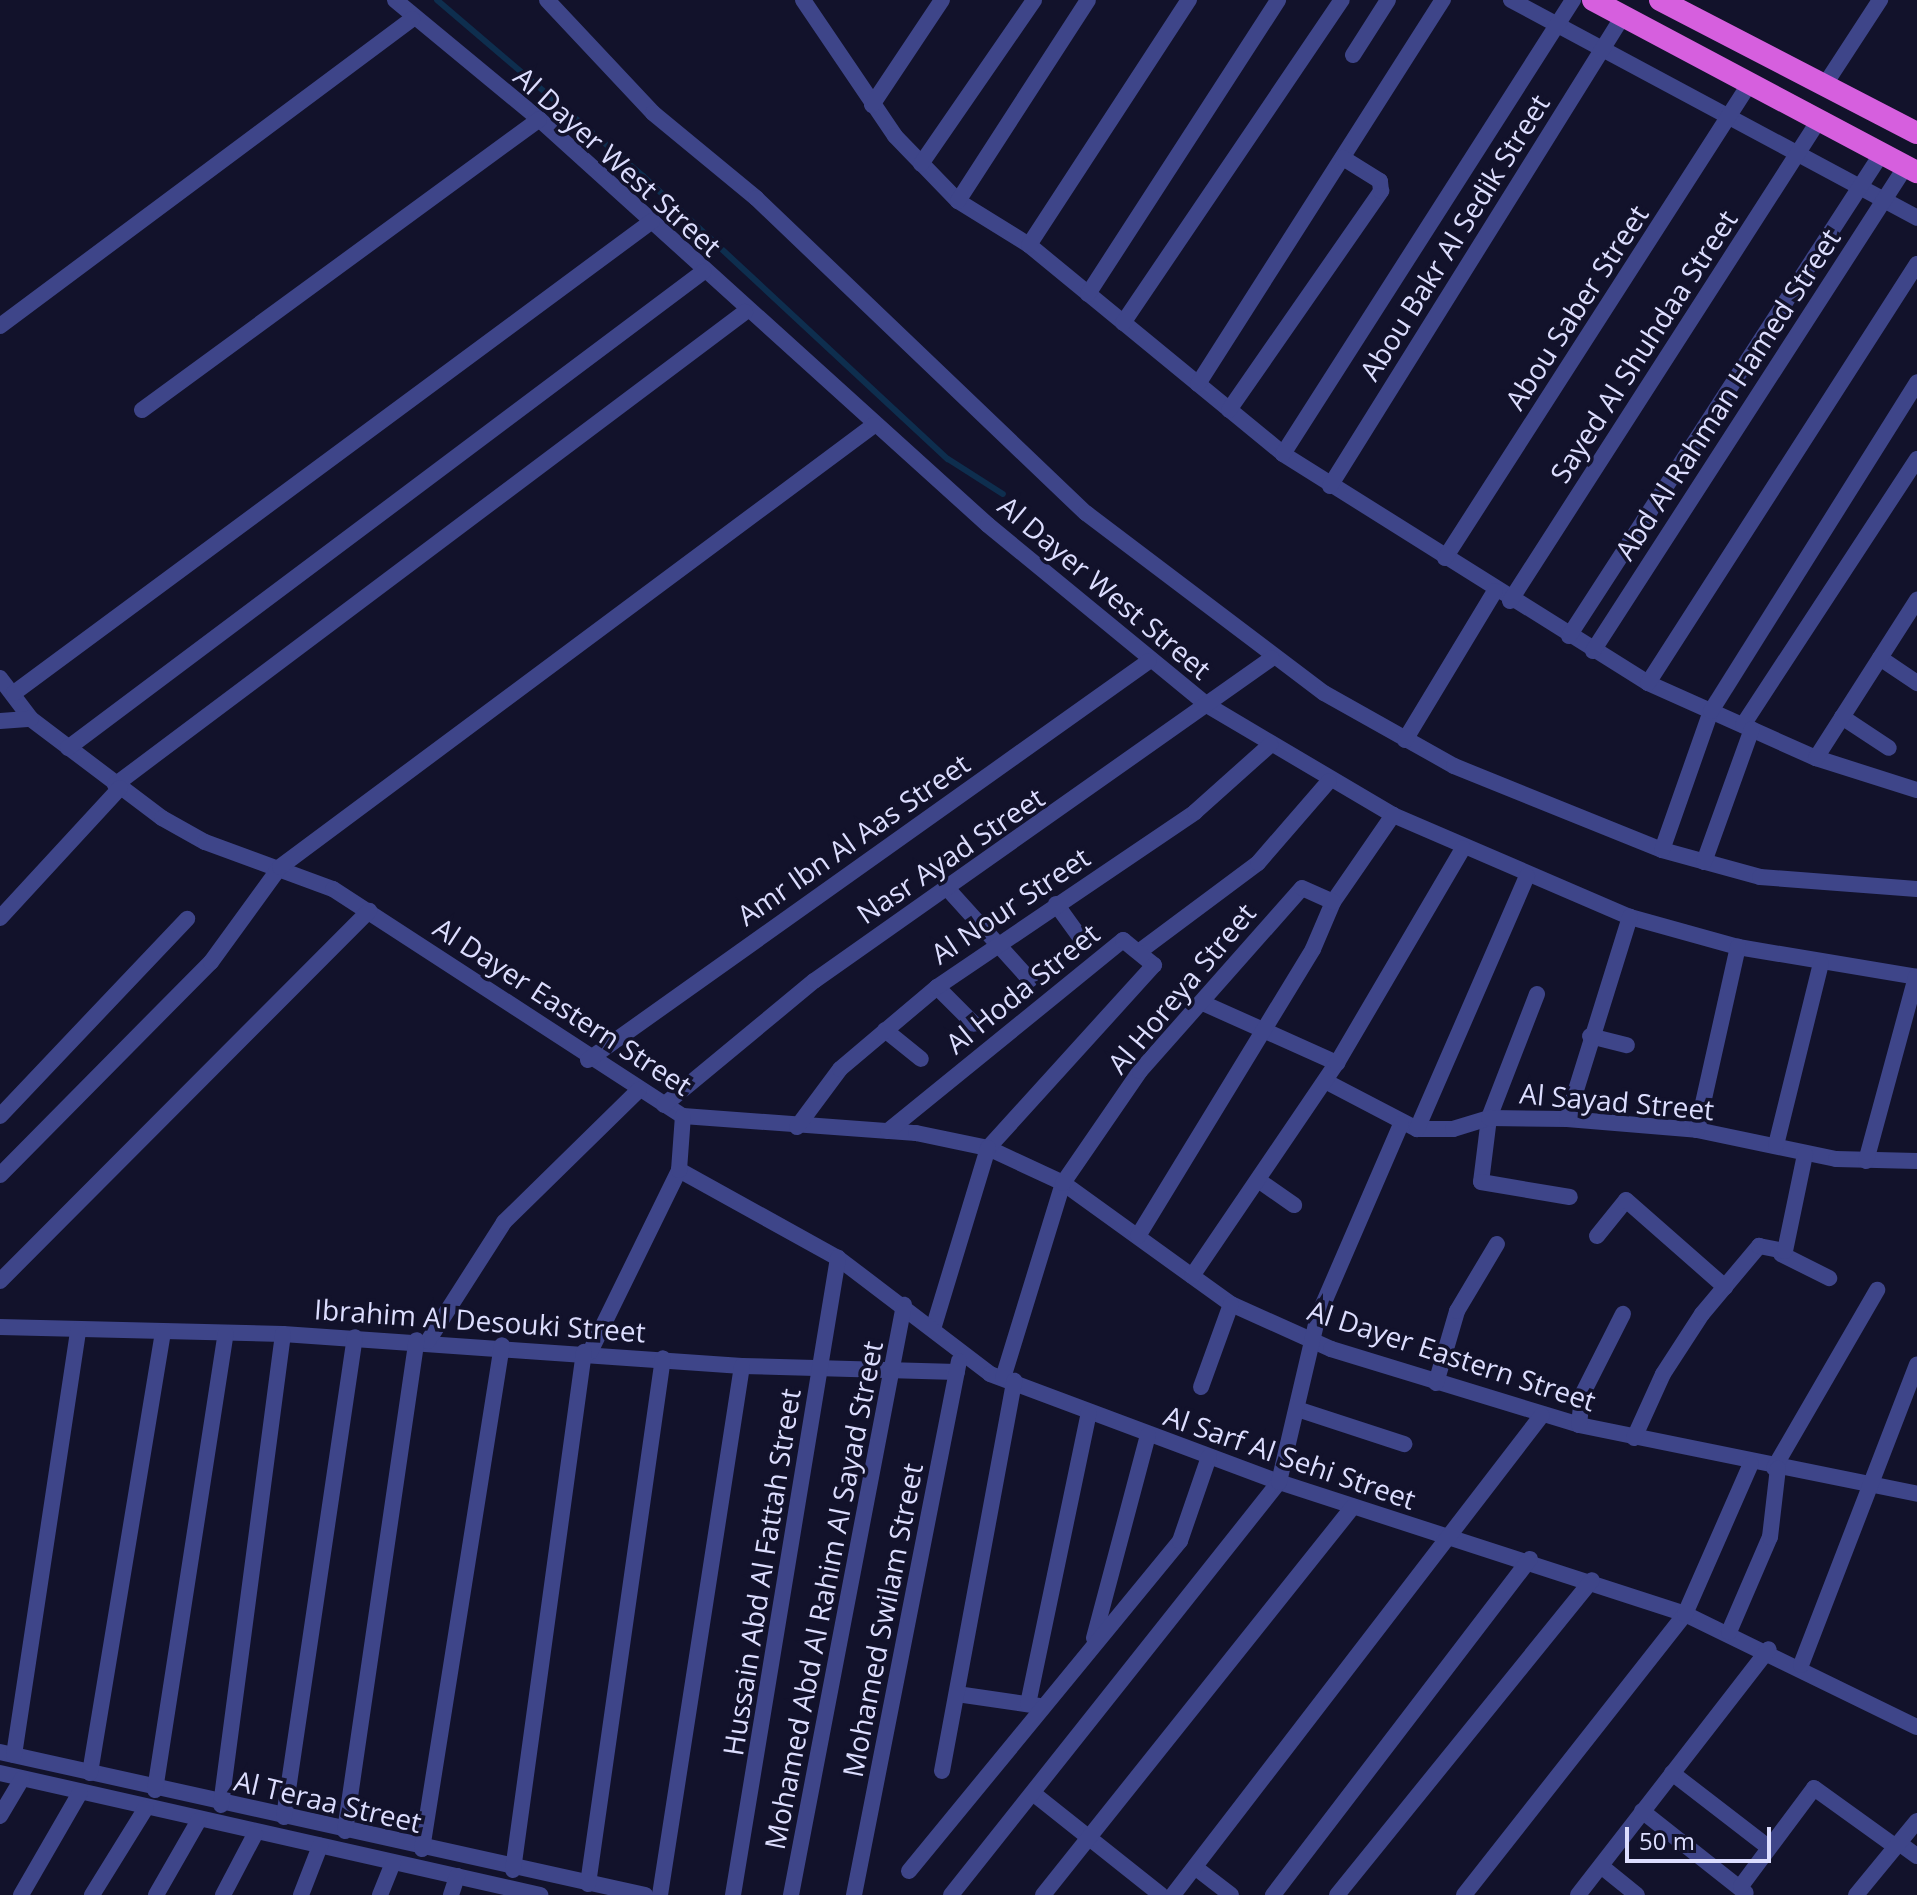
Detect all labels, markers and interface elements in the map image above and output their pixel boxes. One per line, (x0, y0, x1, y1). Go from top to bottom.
street label: Al Dayer West Street (508, 59, 728, 263)
street label: Abou Bakr Al Sedik Street (1352, 88, 1556, 386)
street label: Abou Saber Street (1497, 199, 1655, 415)
street label: Sayed Al Shuhdaa Street (1542, 204, 1744, 488)
street label: Abd Al Rahman Hamed Street (1607, 222, 1847, 566)
street label: Al Dayer West Street (992, 488, 1218, 686)
street label: Amr Ibn Al Aas Street (730, 746, 976, 932)
street label: Nasr Ayad Street (850, 780, 1050, 930)
street label: Al Nour Street (924, 840, 1096, 970)
street label: Al Horeya Street (1100, 896, 1262, 1080)
street label: Al Dayer Eastern Street (428, 910, 698, 1102)
street label: Al Hoda Street (938, 916, 1106, 1060)
street label: Al Sayad Street (1518, 1076, 1716, 1126)
street label: Ibrahim Al Desouki Street (313, 1292, 647, 1348)
street label: Al Dayer Eastern Street (1304, 1293, 1600, 1417)
street label: Mohamed Abd Al Rahim Al Sayad Street (757, 1338, 889, 1852)
street label: Hussain Abd Al Fattah Street (715, 1386, 807, 1758)
street label: Al Sarf Al Sehi Street (1160, 1398, 1420, 1516)
street label: Mohamed Swilam Street (835, 1460, 929, 1780)
street label: Al Teraa Street (231, 1763, 425, 1839)
scale bar (1629, 1811, 1775, 1861)
text: 50 m (1639, 1824, 1695, 1857)

